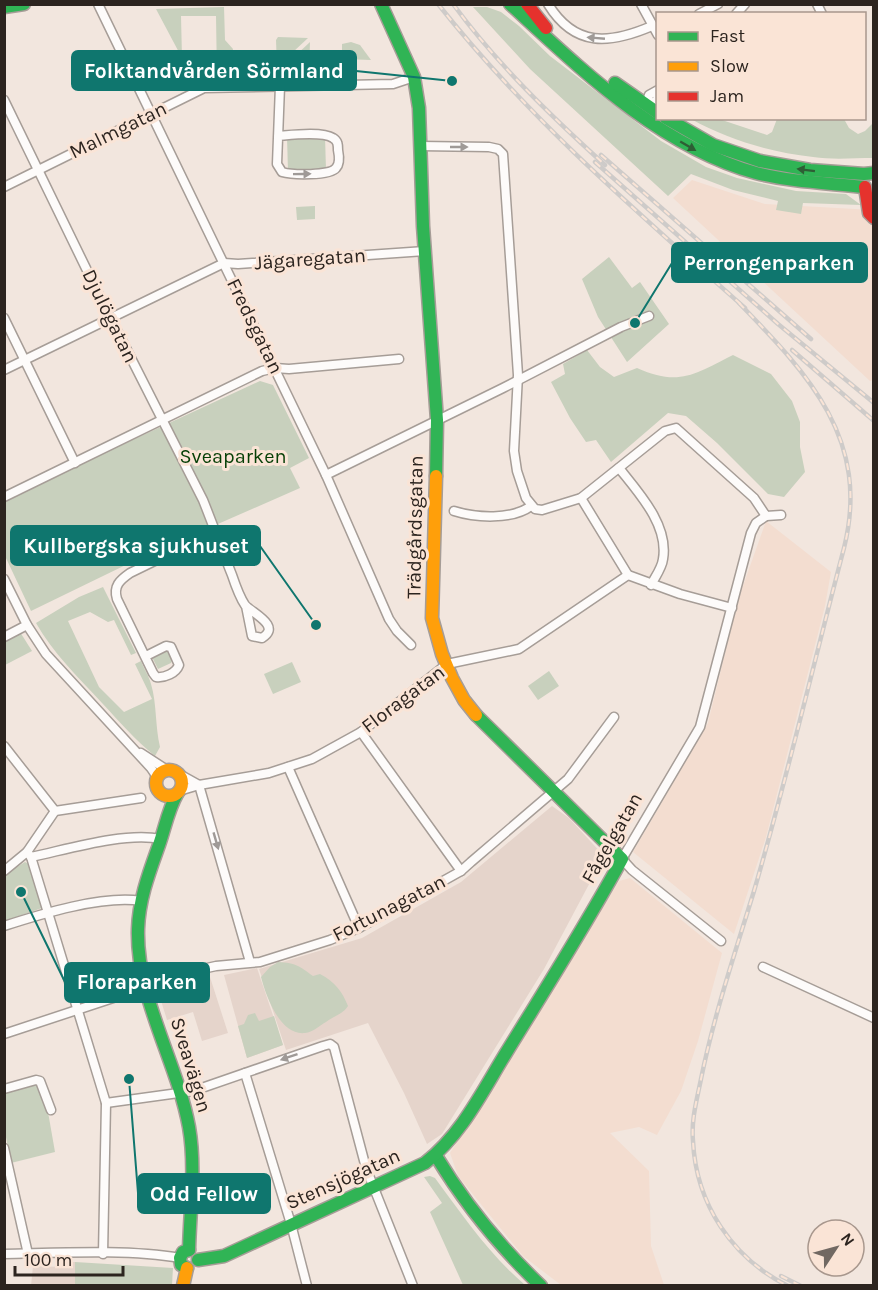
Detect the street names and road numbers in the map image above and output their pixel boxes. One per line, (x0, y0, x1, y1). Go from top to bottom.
street label: Malmgatan (66, 97, 170, 163)
street label: Jägaregatan (253, 244, 367, 274)
street label: Djulögatan (78, 266, 142, 366)
street label: Fredsgatan (222, 275, 288, 377)
street label: Trädgårdsgatan (402, 455, 428, 599)
street label: Floragatan (357, 660, 449, 738)
street label: Fågelgatan (577, 788, 647, 888)
street label: Fortunagatan (329, 870, 449, 946)
street label: Sveavägen (166, 1015, 216, 1115)
street label: Stensjögatan (282, 1144, 404, 1214)

